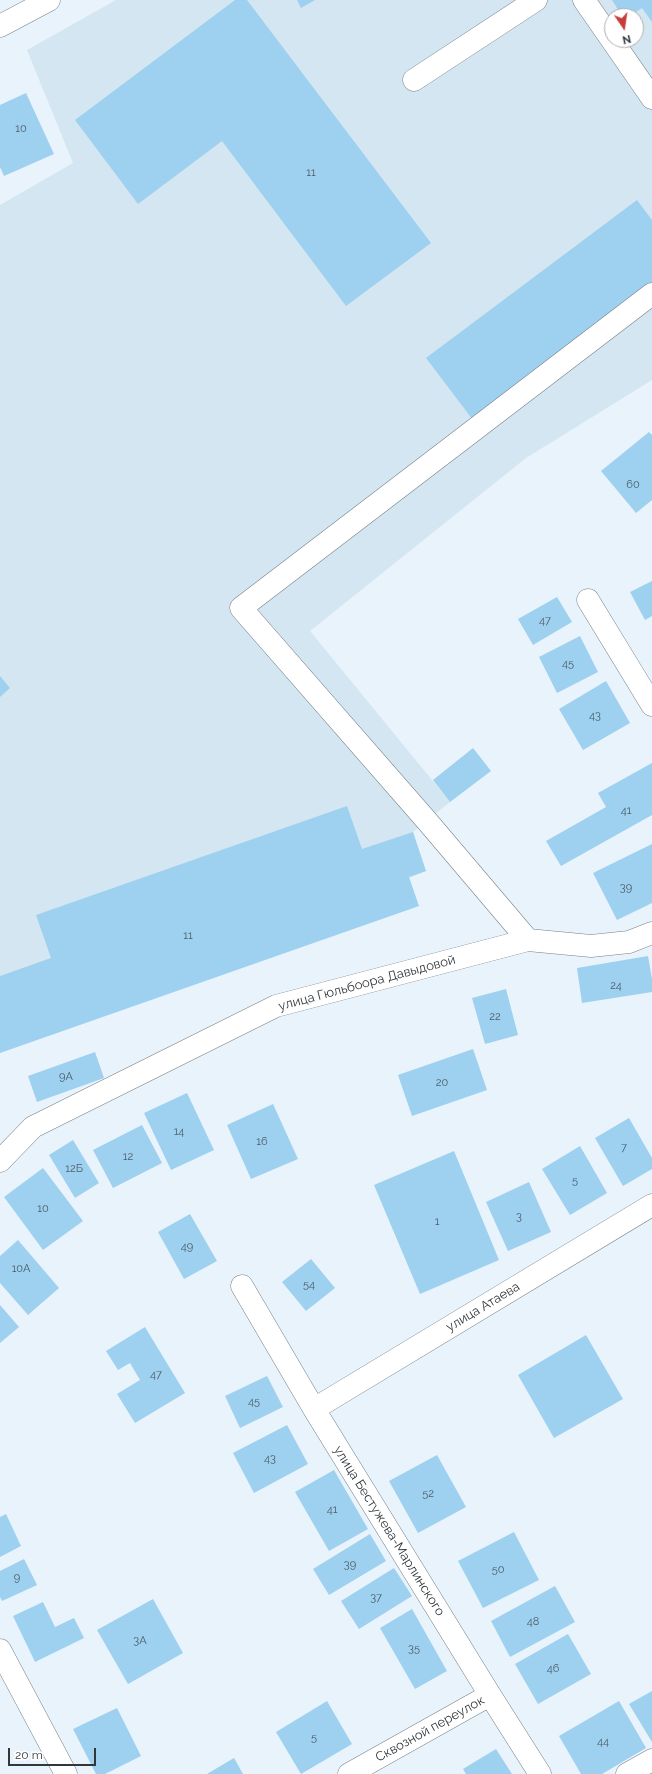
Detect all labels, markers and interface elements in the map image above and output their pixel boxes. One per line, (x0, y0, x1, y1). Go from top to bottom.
north arrow (604, 8, 644, 48)
text: N (621, 32, 632, 46)
house number: 10 (15, 122, 27, 136)
house number: 11 (306, 166, 316, 180)
house number: 60 (626, 478, 640, 492)
house number: 47 (539, 614, 551, 628)
house number: 45 (562, 657, 574, 671)
house number: 43 (589, 709, 601, 723)
house number: 41 (621, 804, 631, 818)
house number: 39 (620, 881, 632, 895)
house number: 11 (183, 929, 193, 943)
street label: улица Гюльбоора Давыдовой (277, 952, 457, 1014)
house number: 24 (610, 979, 622, 993)
house number: 22 (489, 1010, 501, 1024)
house number: 9А (59, 1070, 73, 1084)
house number: 20 (436, 1076, 448, 1090)
house number: 14 (174, 1125, 184, 1139)
house number: 16 (256, 1135, 268, 1149)
house number: 7 (621, 1141, 627, 1155)
house number: 12 (123, 1150, 133, 1164)
house number: 12Б (65, 1162, 83, 1176)
house number: 5 (572, 1174, 578, 1188)
house number: 10 (37, 1202, 49, 1216)
house number: 3 (516, 1210, 522, 1224)
house number: 1 (435, 1215, 439, 1229)
house number: 49 (181, 1240, 193, 1254)
house number: 10А (12, 1262, 30, 1276)
house number: 54 (303, 1278, 315, 1292)
street label: улица Атаева (443, 1279, 523, 1335)
house number: 47 (150, 1368, 162, 1382)
house number: 45 (248, 1395, 260, 1409)
street label: улица Бестужева-Марлинского (330, 1443, 448, 1619)
house number: 43 (264, 1452, 276, 1466)
house number: 52 (422, 1487, 434, 1501)
house number: 41 (327, 1503, 337, 1517)
house number: 39 (344, 1558, 356, 1572)
house number: 50 (492, 1563, 504, 1577)
house number: 9 (14, 1571, 20, 1585)
house number: 37 (370, 1591, 382, 1605)
house number: 48 (527, 1615, 539, 1629)
house number: 3А (133, 1634, 147, 1648)
house number: 35 (408, 1642, 420, 1656)
house number: 46 (547, 1662, 559, 1676)
street label: Сквозной переулок (373, 1693, 487, 1765)
house number: 5 (311, 1731, 317, 1745)
house number: 44 (597, 1735, 609, 1749)
scale bar (10, 1740, 98, 1766)
text: 20 m (15, 1748, 43, 1762)

